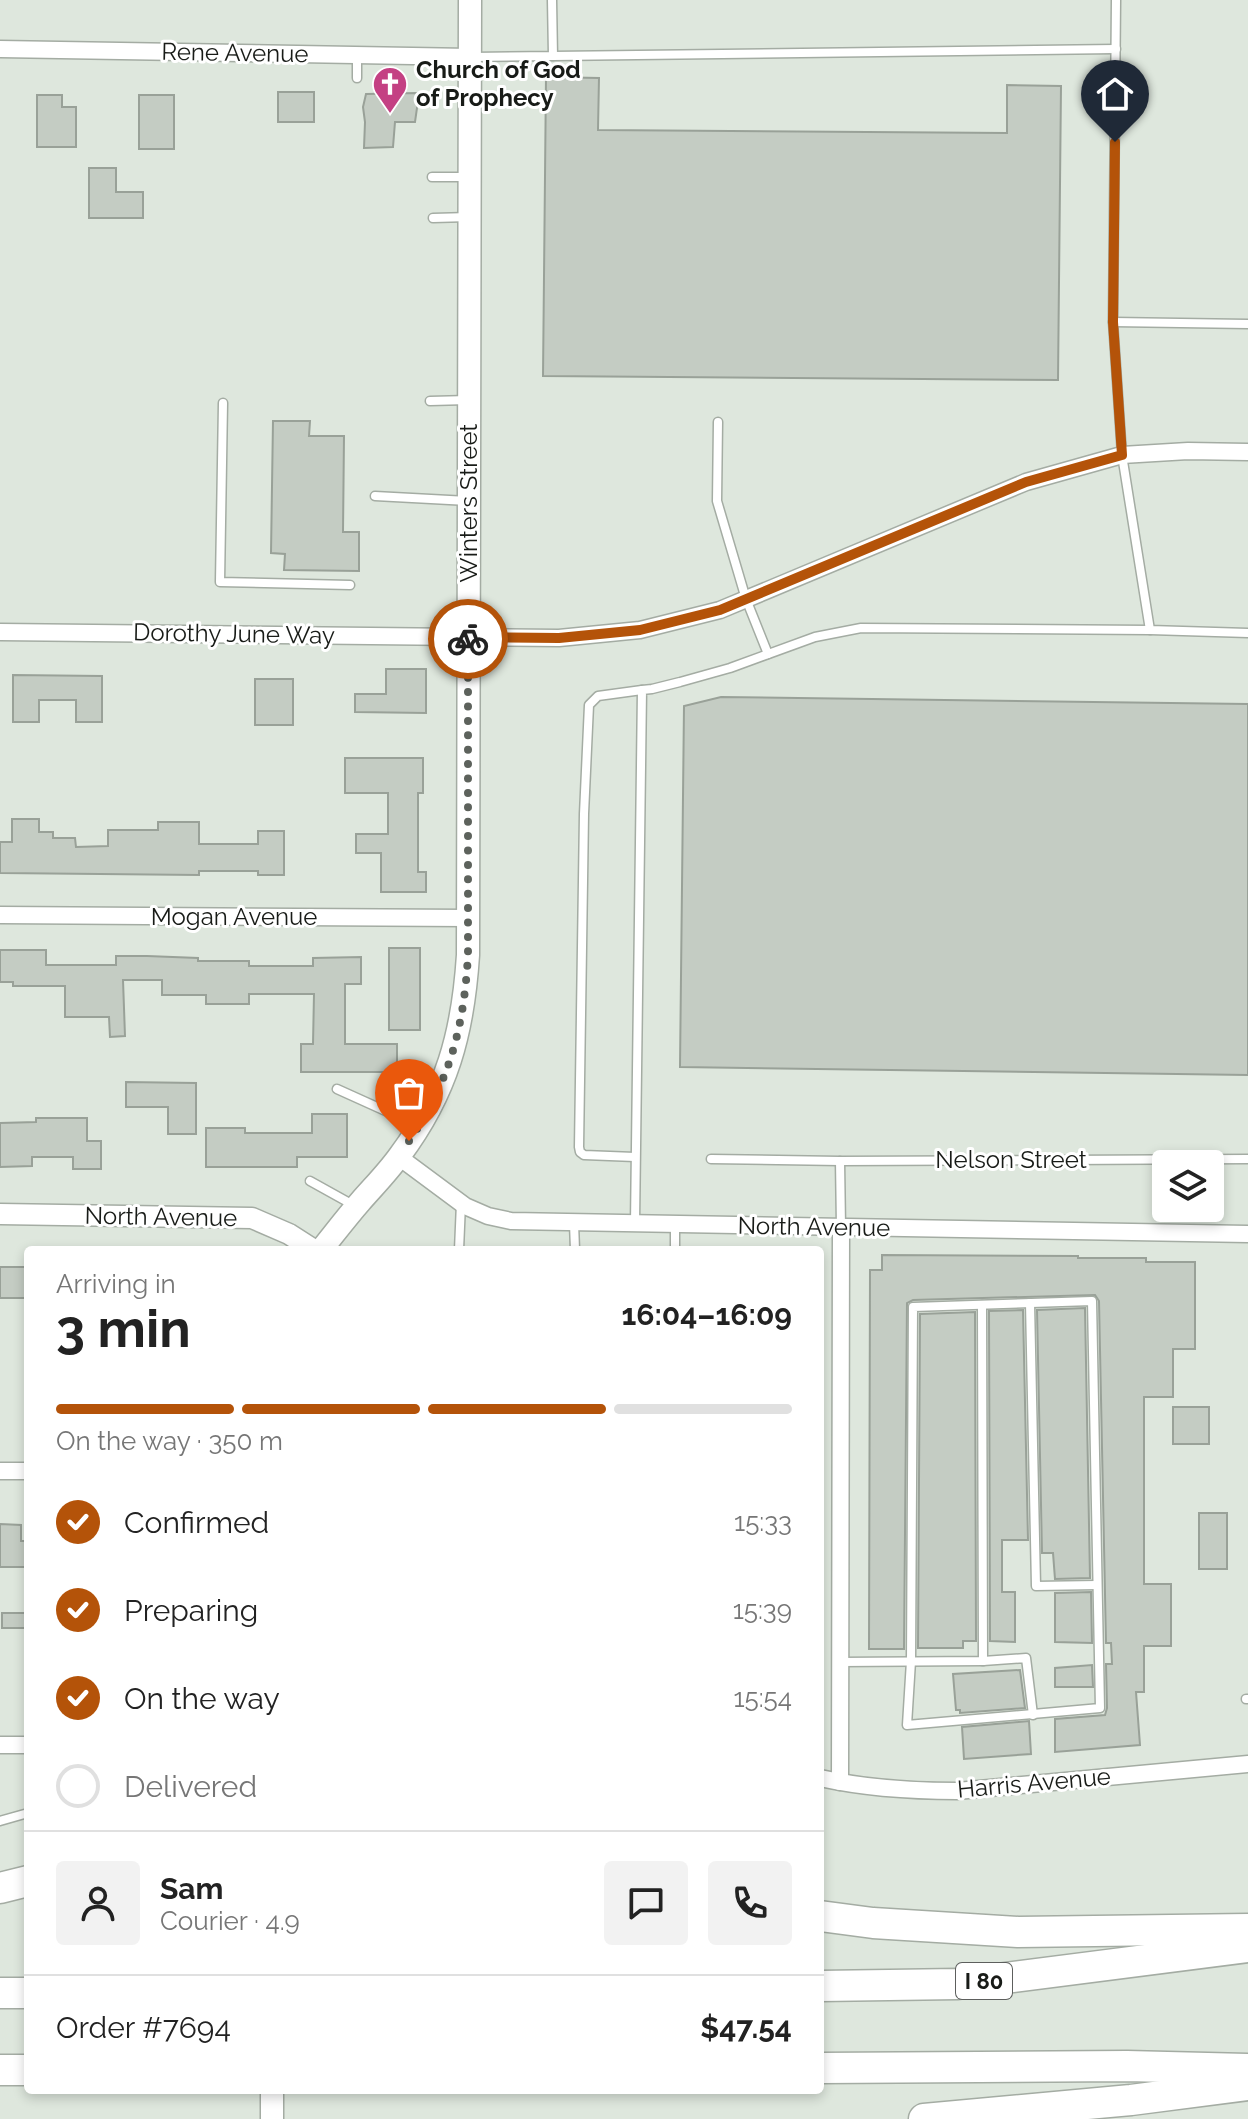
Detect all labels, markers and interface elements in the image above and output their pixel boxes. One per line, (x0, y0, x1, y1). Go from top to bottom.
street label: Rene Avenue (161, 37, 309, 68)
place label: Church of God of Prophecy (416, 55, 581, 112)
pin (1081, 60, 1149, 142)
church icon: Church of God of Prophecy (371, 65, 409, 115)
icon: home (1093, 72, 1137, 116)
street label: Winters Street (454, 424, 483, 582)
courier (428, 599, 508, 679)
street label: Dorothy June Way (133, 617, 335, 650)
icon: bike (446, 617, 490, 661)
street label: Mogan Avenue (151, 902, 317, 931)
pin (375, 1059, 443, 1141)
icon: bag (387, 1071, 431, 1115)
street label: Nelson Street (935, 1145, 1087, 1174)
map controls (1152, 1150, 1224, 1222)
button: layers (1152, 1150, 1224, 1222)
street label: North Avenue (84, 1201, 238, 1232)
street label: North Avenue (737, 1211, 891, 1242)
text: Arriving in (56, 1269, 176, 1299)
text: 16:04–16:09 (621, 1297, 792, 1332)
text: 3 min (56, 1298, 191, 1359)
text: On the way · 350 m (56, 1426, 283, 1456)
icon: check (56, 1500, 100, 1544)
text: Confirmed (124, 1505, 269, 1540)
text: 15:33 (734, 1507, 792, 1537)
icon: check (56, 1588, 100, 1632)
text: Preparing (124, 1593, 258, 1628)
text: 15:39 (733, 1595, 792, 1625)
icon: check (56, 1676, 100, 1720)
text: On the way (124, 1681, 280, 1716)
text: 15:54 (733, 1683, 792, 1713)
street label: Harris Avenue (956, 1761, 1112, 1804)
text: Delivered (124, 1769, 257, 1804)
button: person (56, 1861, 140, 1945)
button: chat (604, 1861, 688, 1945)
button: phone (708, 1861, 792, 1945)
text: Sam (160, 1871, 223, 1906)
text: Courier · 4.9 (160, 1906, 300, 1936)
road number: I 80 (956, 1963, 1012, 1999)
text: Order #7694 (56, 2010, 231, 2045)
text: $47.54 (700, 2010, 792, 2045)

